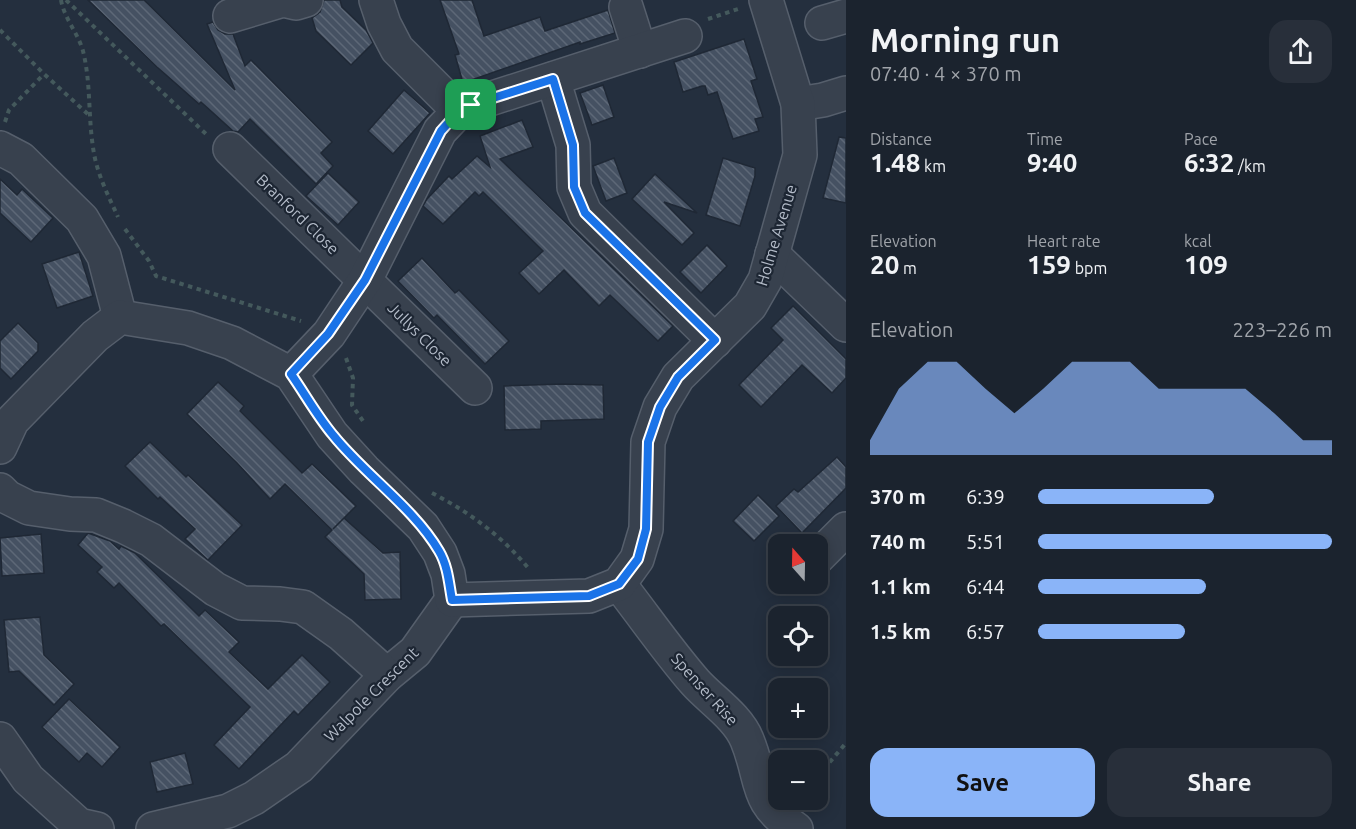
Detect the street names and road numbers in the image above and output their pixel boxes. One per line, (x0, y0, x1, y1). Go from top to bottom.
street label: Branford Close (253, 170, 343, 258)
street label: Holme Avenue (752, 182, 800, 288)
street label: Jullys Close (384, 298, 456, 370)
street label: Walpole Crescent (320, 643, 422, 745)
street label: Spenser Rise (668, 649, 742, 729)

